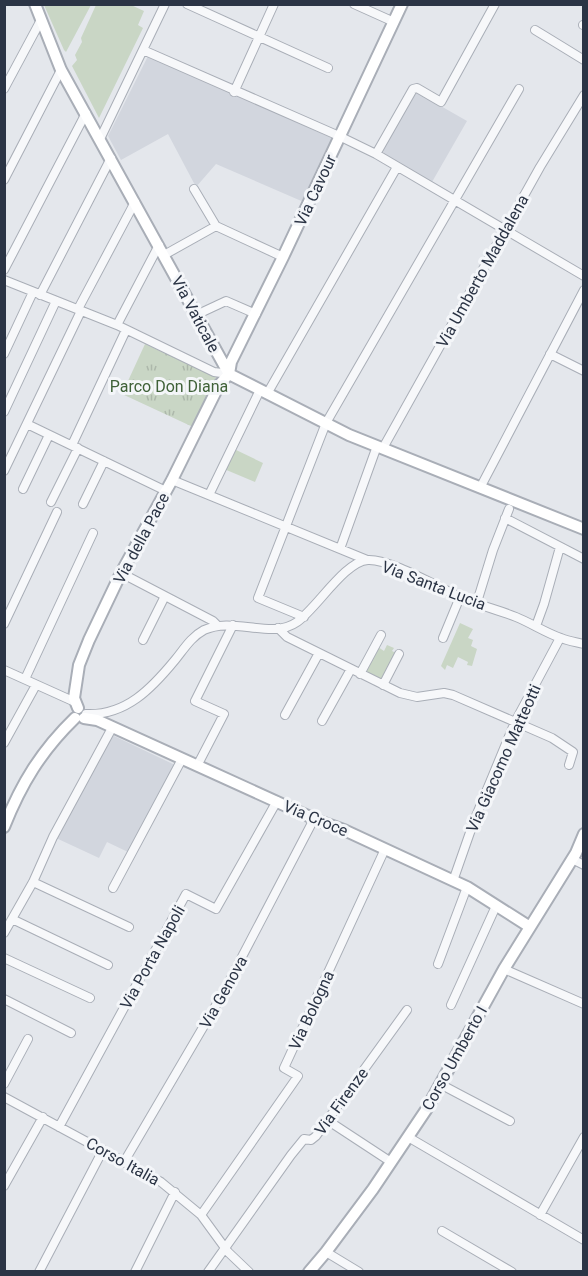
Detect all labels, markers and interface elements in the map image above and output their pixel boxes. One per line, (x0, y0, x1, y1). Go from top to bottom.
street label: Via Cavour (291, 151, 341, 229)
street label: Via Umberto Maddalena (432, 191, 532, 351)
street label: Via Vaticale (167, 273, 224, 356)
park label: Parco Don Diana (110, 377, 228, 396)
street label: Via della Pace (110, 490, 173, 587)
street label: Via Santa Lucia (379, 557, 488, 614)
street label: Via Giacomo Matteotti (462, 681, 545, 835)
street label: Via Croce (281, 796, 351, 841)
street label: Via Porta Napoli (116, 902, 189, 1012)
street label: Via Genova (196, 953, 251, 1032)
street label: Via Bologna (285, 968, 338, 1053)
street label: Corso Umberto I (418, 1003, 491, 1114)
street label: Via Firenze (311, 1064, 372, 1139)
street label: Corso Italia (83, 1133, 163, 1189)

